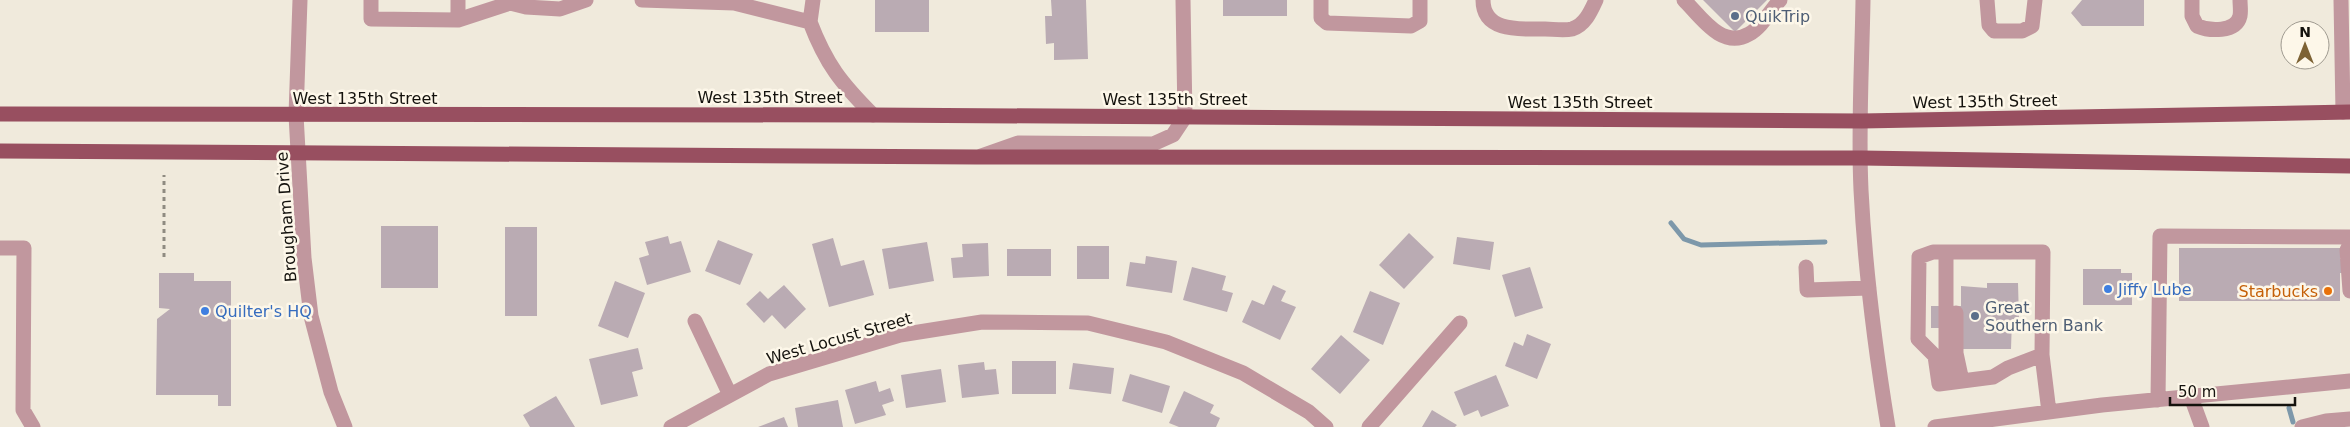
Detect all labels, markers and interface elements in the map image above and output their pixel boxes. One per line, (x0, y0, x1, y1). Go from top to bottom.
place label: QuikTrip (1745, 7, 1810, 26)
marker: QuikTrip (1729, 10, 1741, 22)
north arrow (2280, 20, 2330, 70)
text: N (2299, 24, 2311, 40)
street label: West 135th Street (697, 88, 843, 107)
street label: West 135th Street (292, 89, 438, 108)
street label: West 135th Street (1102, 90, 1248, 109)
street label: West 135th Street (1912, 91, 2058, 112)
street label: West 135th Street (1507, 93, 1653, 112)
street label: Brougham Drive (272, 151, 301, 283)
place label: Jiffy Lube (2117, 280, 2192, 299)
place label: Starbucks (2238, 282, 2318, 301)
marker: Jiffy Lube (2102, 283, 2114, 295)
marker: Starbucks (2322, 285, 2334, 297)
place label: Great Southern Bank (1985, 298, 2104, 335)
place label: Quilter's HQ (215, 302, 312, 321)
marker: Quilter's HQ (199, 305, 211, 317)
street label: West Locust Street (764, 309, 914, 368)
marker: Great Southern Bank (1969, 310, 1981, 322)
scale bar (2170, 374, 2295, 406)
text: 50 m (2178, 383, 2216, 401)

